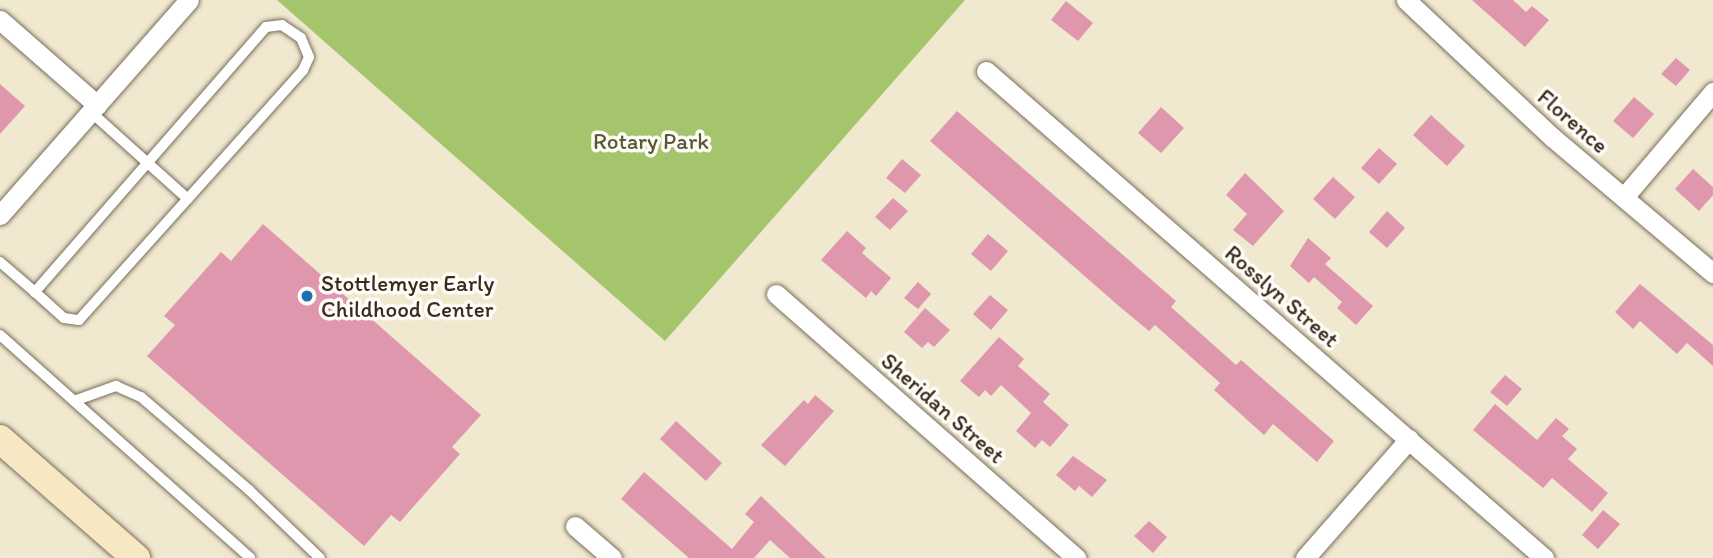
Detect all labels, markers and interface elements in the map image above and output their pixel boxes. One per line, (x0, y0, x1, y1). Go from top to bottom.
street label: Florence (1532, 83, 1614, 159)
park label: Rotary Park (593, 127, 709, 155)
street label: Rosslyn Street (1220, 239, 1344, 353)
place label: Stottlemyer Early Childhood Center (321, 269, 494, 323)
marker: Stottlemyer Early Childhood Center (299, 288, 315, 304)
street label: Sheridan Street (876, 347, 1010, 469)

